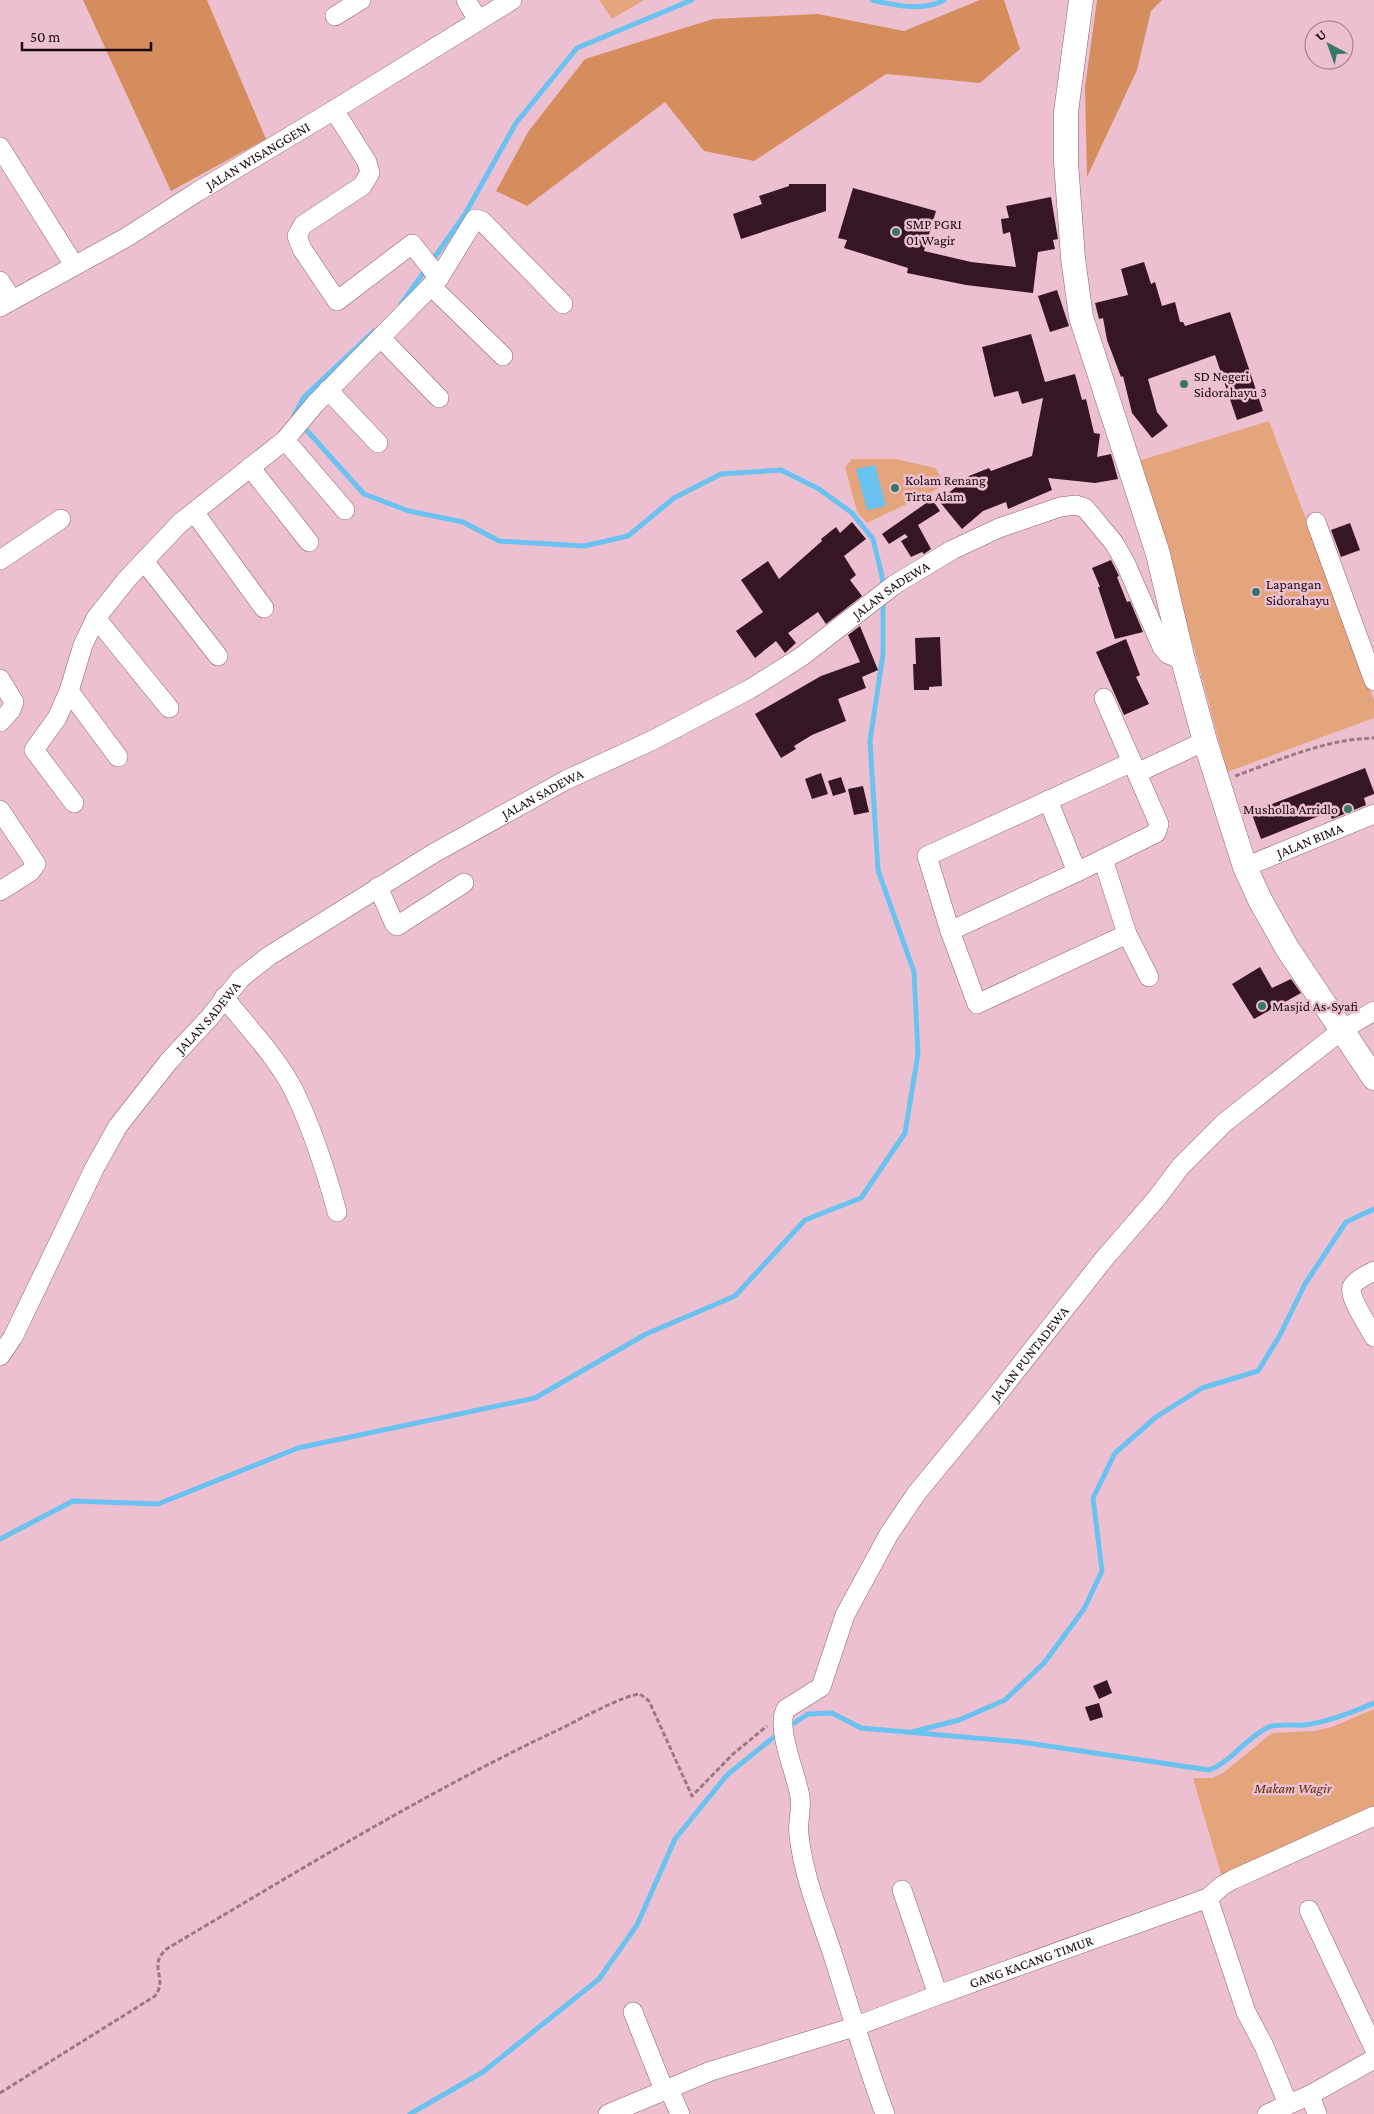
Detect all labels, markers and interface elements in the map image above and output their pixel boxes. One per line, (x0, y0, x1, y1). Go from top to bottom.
scale bar (22, 20, 151, 52)
north arrow (1304, 20, 1354, 70)
text: U (1312, 26, 1330, 44)
text: 50 m (30, 29, 60, 45)
street label: JALAN WISANGGENI (201, 118, 313, 194)
place label: SMP PGRI 01 Wagir (906, 216, 962, 248)
marker: SMP PGRI 01 Wagir (890, 226, 902, 238)
place label: SD Negeri Sidorahayu 3 (1194, 368, 1267, 400)
marker: SD Negeri Sidorahayu 3 (1178, 378, 1190, 390)
place label: Kolam Renang Tirta Alam (905, 472, 986, 504)
marker: Kolam Renang Tirta Alam (889, 482, 901, 494)
street label: JALAN SADEWA (847, 558, 932, 624)
place label: Lapangan Sidorahayu (1266, 576, 1330, 608)
marker: Lapangan Sidorahayu (1250, 586, 1262, 598)
street label: JALAN SADEWA (497, 765, 586, 823)
place label: Musholla Arridlo (1243, 801, 1338, 817)
marker: Musholla Arridlo (1342, 803, 1354, 815)
street label: JALAN BIMA (1272, 820, 1345, 862)
street label: JALAN SADEWA (171, 978, 243, 1058)
place label: Masjid As-Syafi (1272, 998, 1358, 1015)
marker: Masjid As-Syafi (1256, 1000, 1268, 1012)
street label: JALAN PUNTADEWA (986, 1303, 1072, 1406)
park label: Makam Wagir (1253, 1780, 1333, 1796)
street label: GANG KACANG TIMUR (967, 1932, 1095, 1991)

